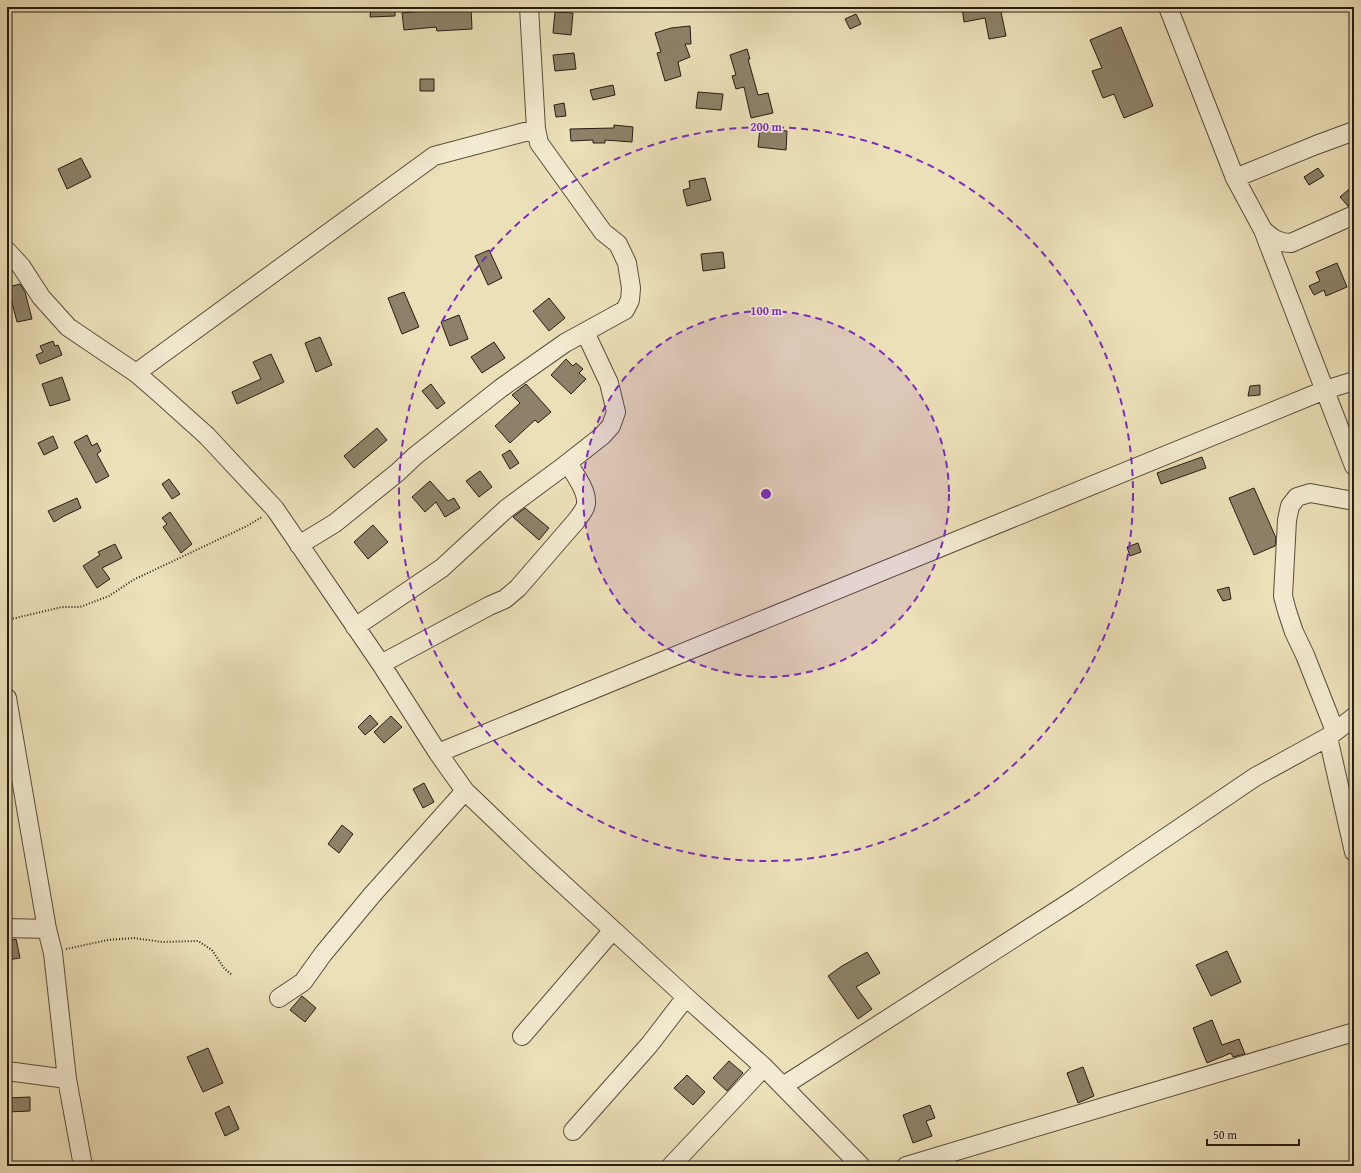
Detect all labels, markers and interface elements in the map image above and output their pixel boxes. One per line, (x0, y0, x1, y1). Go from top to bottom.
text: 200 m (750, 118, 783, 135)
text: 100 m (750, 302, 783, 319)
centre of rings (759, 487, 773, 501)
scale bar (1207, 1121, 1299, 1147)
text: 50 m (1213, 1126, 1237, 1143)

